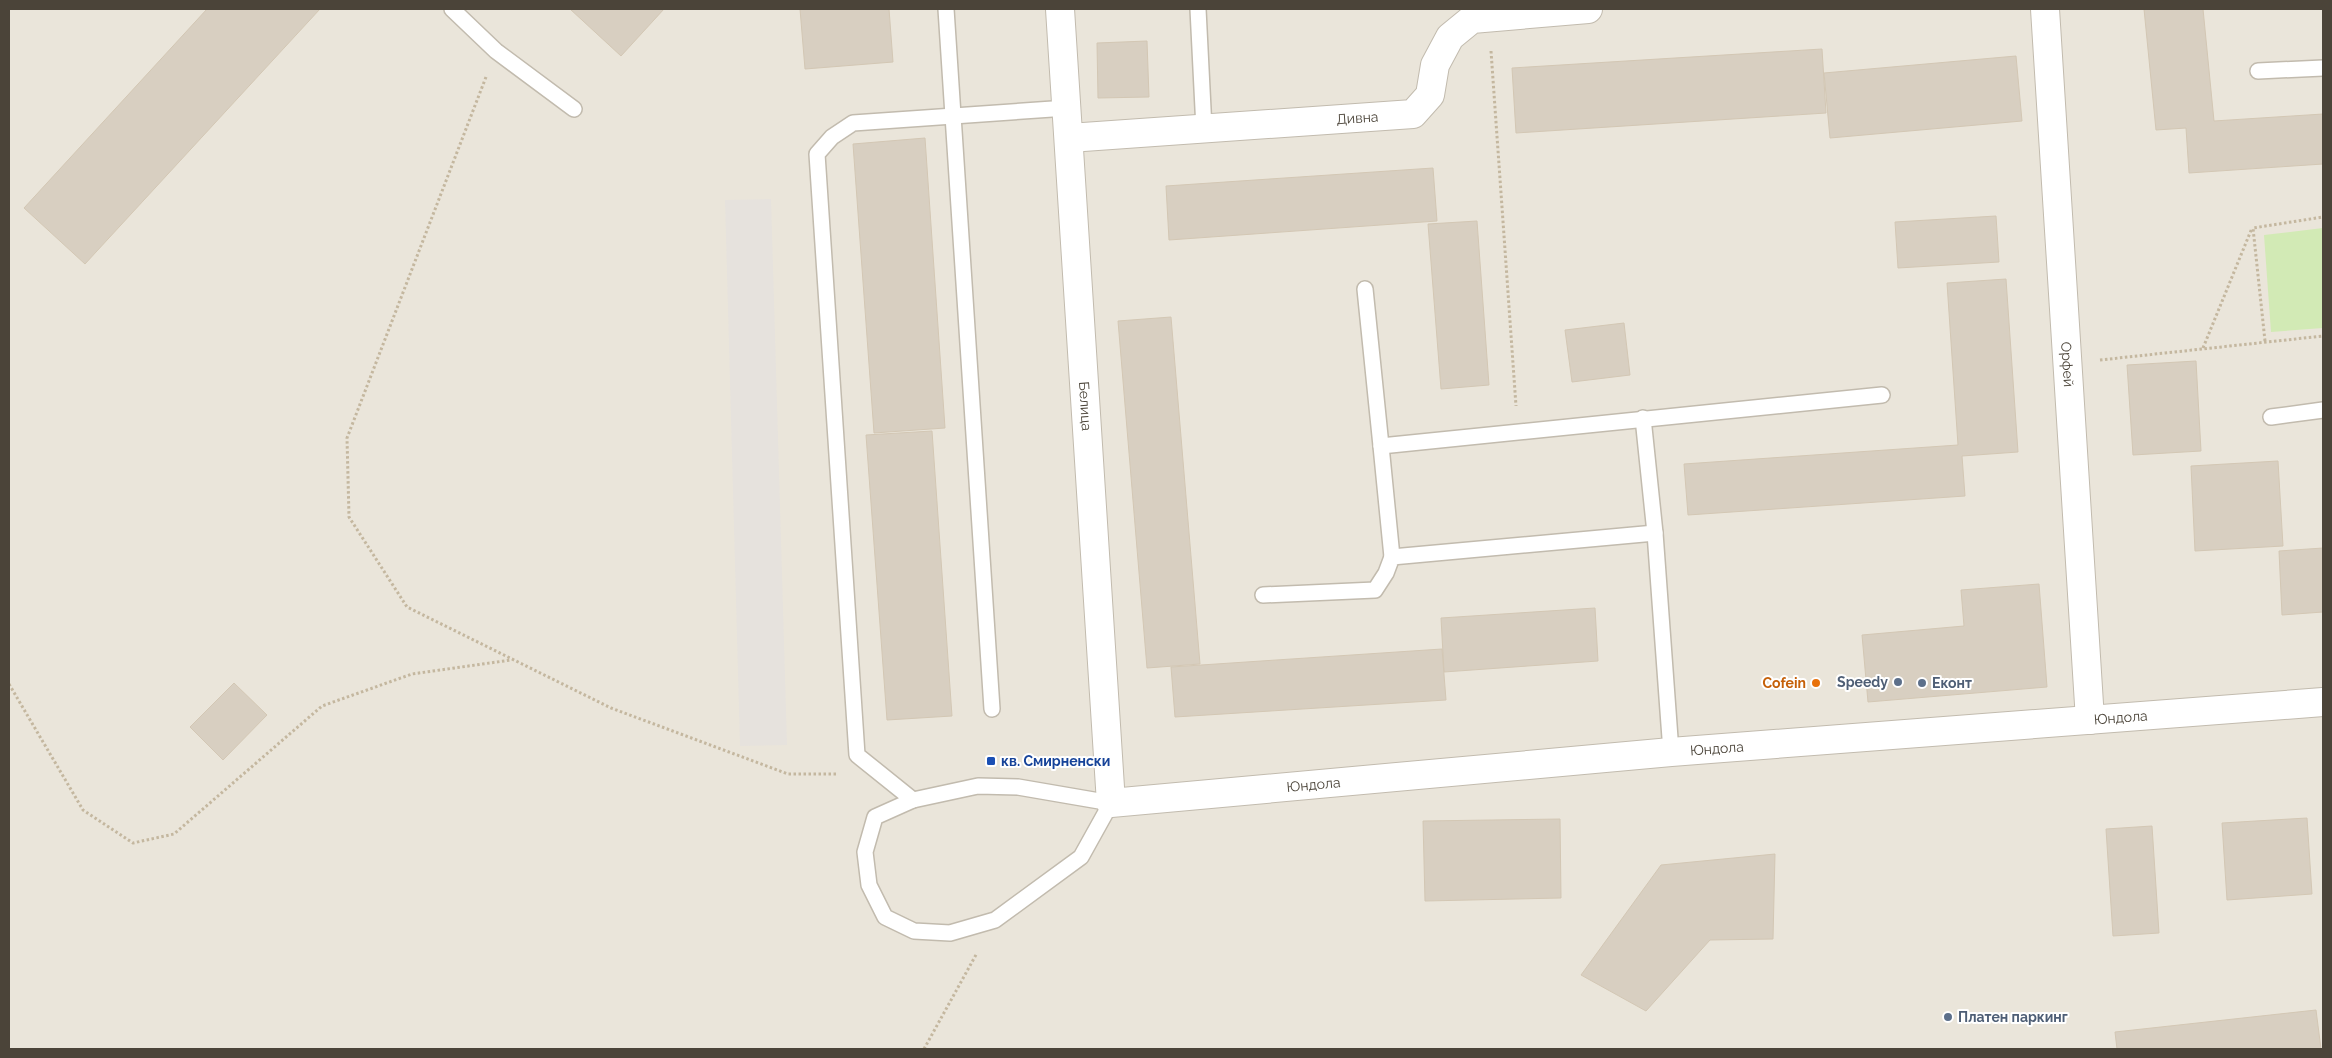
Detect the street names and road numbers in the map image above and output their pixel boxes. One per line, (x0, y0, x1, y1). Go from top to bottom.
street label: Дивна (1336, 108, 1379, 127)
street label: Орфей (2058, 341, 2077, 387)
street label: Белица (1076, 381, 1095, 431)
street label: Юндола (2093, 707, 2148, 728)
street label: Юндола (1689, 738, 1744, 759)
street label: Юндола (1286, 774, 1341, 795)

